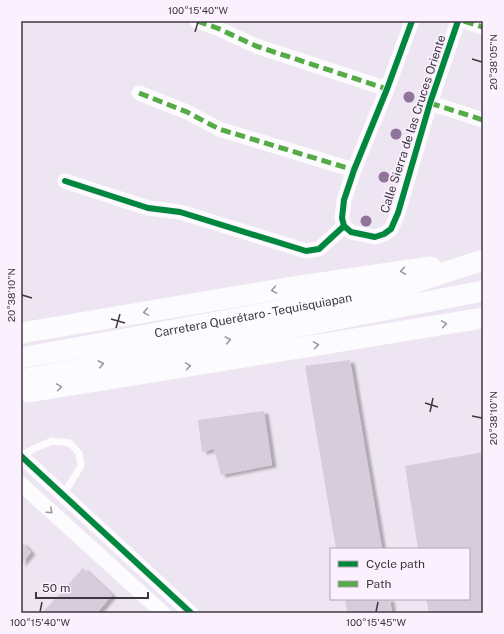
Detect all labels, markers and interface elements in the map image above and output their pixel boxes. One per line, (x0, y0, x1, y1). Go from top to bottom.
text: 100°15'40"W (168, 4, 228, 16)
street label: Calle Sierra de las Cruces Oriente (377, 33, 449, 215)
text: 20°38'05"N (487, 34, 499, 90)
one-way arrow (400, 266, 406, 275)
text: 20°38'10"N (5, 268, 17, 322)
one-way arrow (271, 285, 277, 294)
street label: Carretera Querétaro - Tequisquiapan (153, 291, 353, 340)
one-way arrow (143, 307, 149, 315)
one-way arrow (441, 320, 447, 329)
one-way arrow (225, 336, 231, 344)
one-way arrow (313, 341, 319, 350)
one-way arrow (97, 361, 104, 369)
one-way arrow (185, 362, 191, 371)
one-way arrow (56, 383, 63, 392)
text: 20°38'10"N (487, 391, 499, 445)
one-way arrow (45, 506, 53, 513)
legend (330, 548, 470, 600)
text: Cycle path (366, 557, 425, 571)
scale bar (36, 574, 148, 600)
text: Path (366, 577, 392, 591)
text: 50 m (42, 581, 70, 595)
text: 100°15'40"W (10, 616, 70, 628)
text: 100°15'45"W (346, 616, 407, 628)

